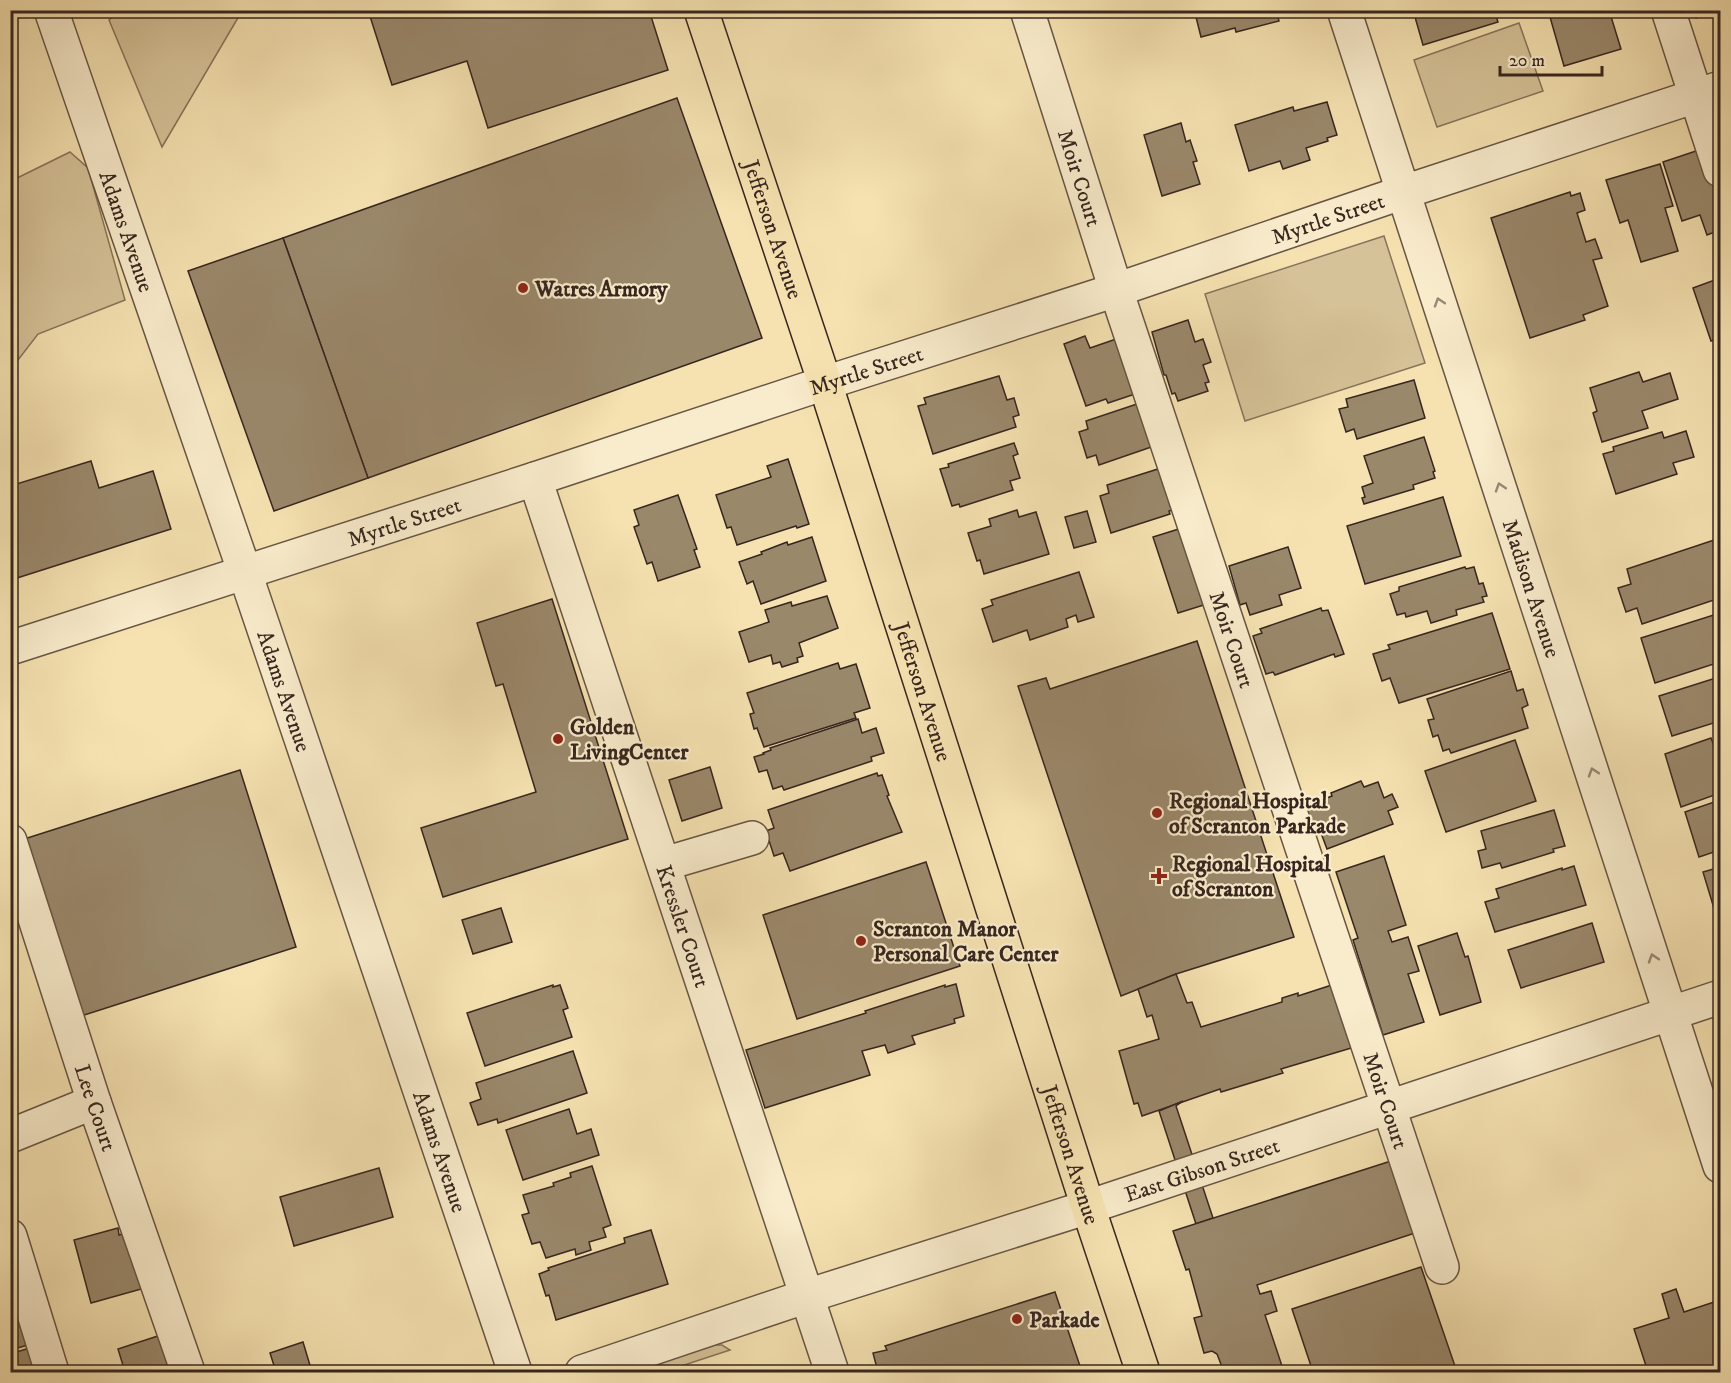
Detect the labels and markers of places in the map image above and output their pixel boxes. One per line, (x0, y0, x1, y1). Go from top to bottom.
place label: Watres Armory (534, 276, 668, 303)
marker: Watres Armory (516, 281, 530, 295)
place label: Golden LivingCenter (570, 714, 689, 766)
marker: Golden LivingCenter (551, 732, 565, 746)
place label: Regional Hospital of Scranton Parkade (1169, 788, 1346, 840)
marker: Regional Hospital of Scranton Parkade (1150, 806, 1164, 820)
place label: Regional Hospital of Scranton (1172, 851, 1331, 903)
marker: Regional Hospital of Scranton (1150, 867, 1168, 885)
place label: Scranton Manor Personal Care Center (873, 916, 1059, 968)
marker: Scranton Manor Personal Care Center (854, 934, 868, 948)
place label: Parkade (1029, 1307, 1100, 1334)
marker: Parkade (1010, 1312, 1024, 1326)

